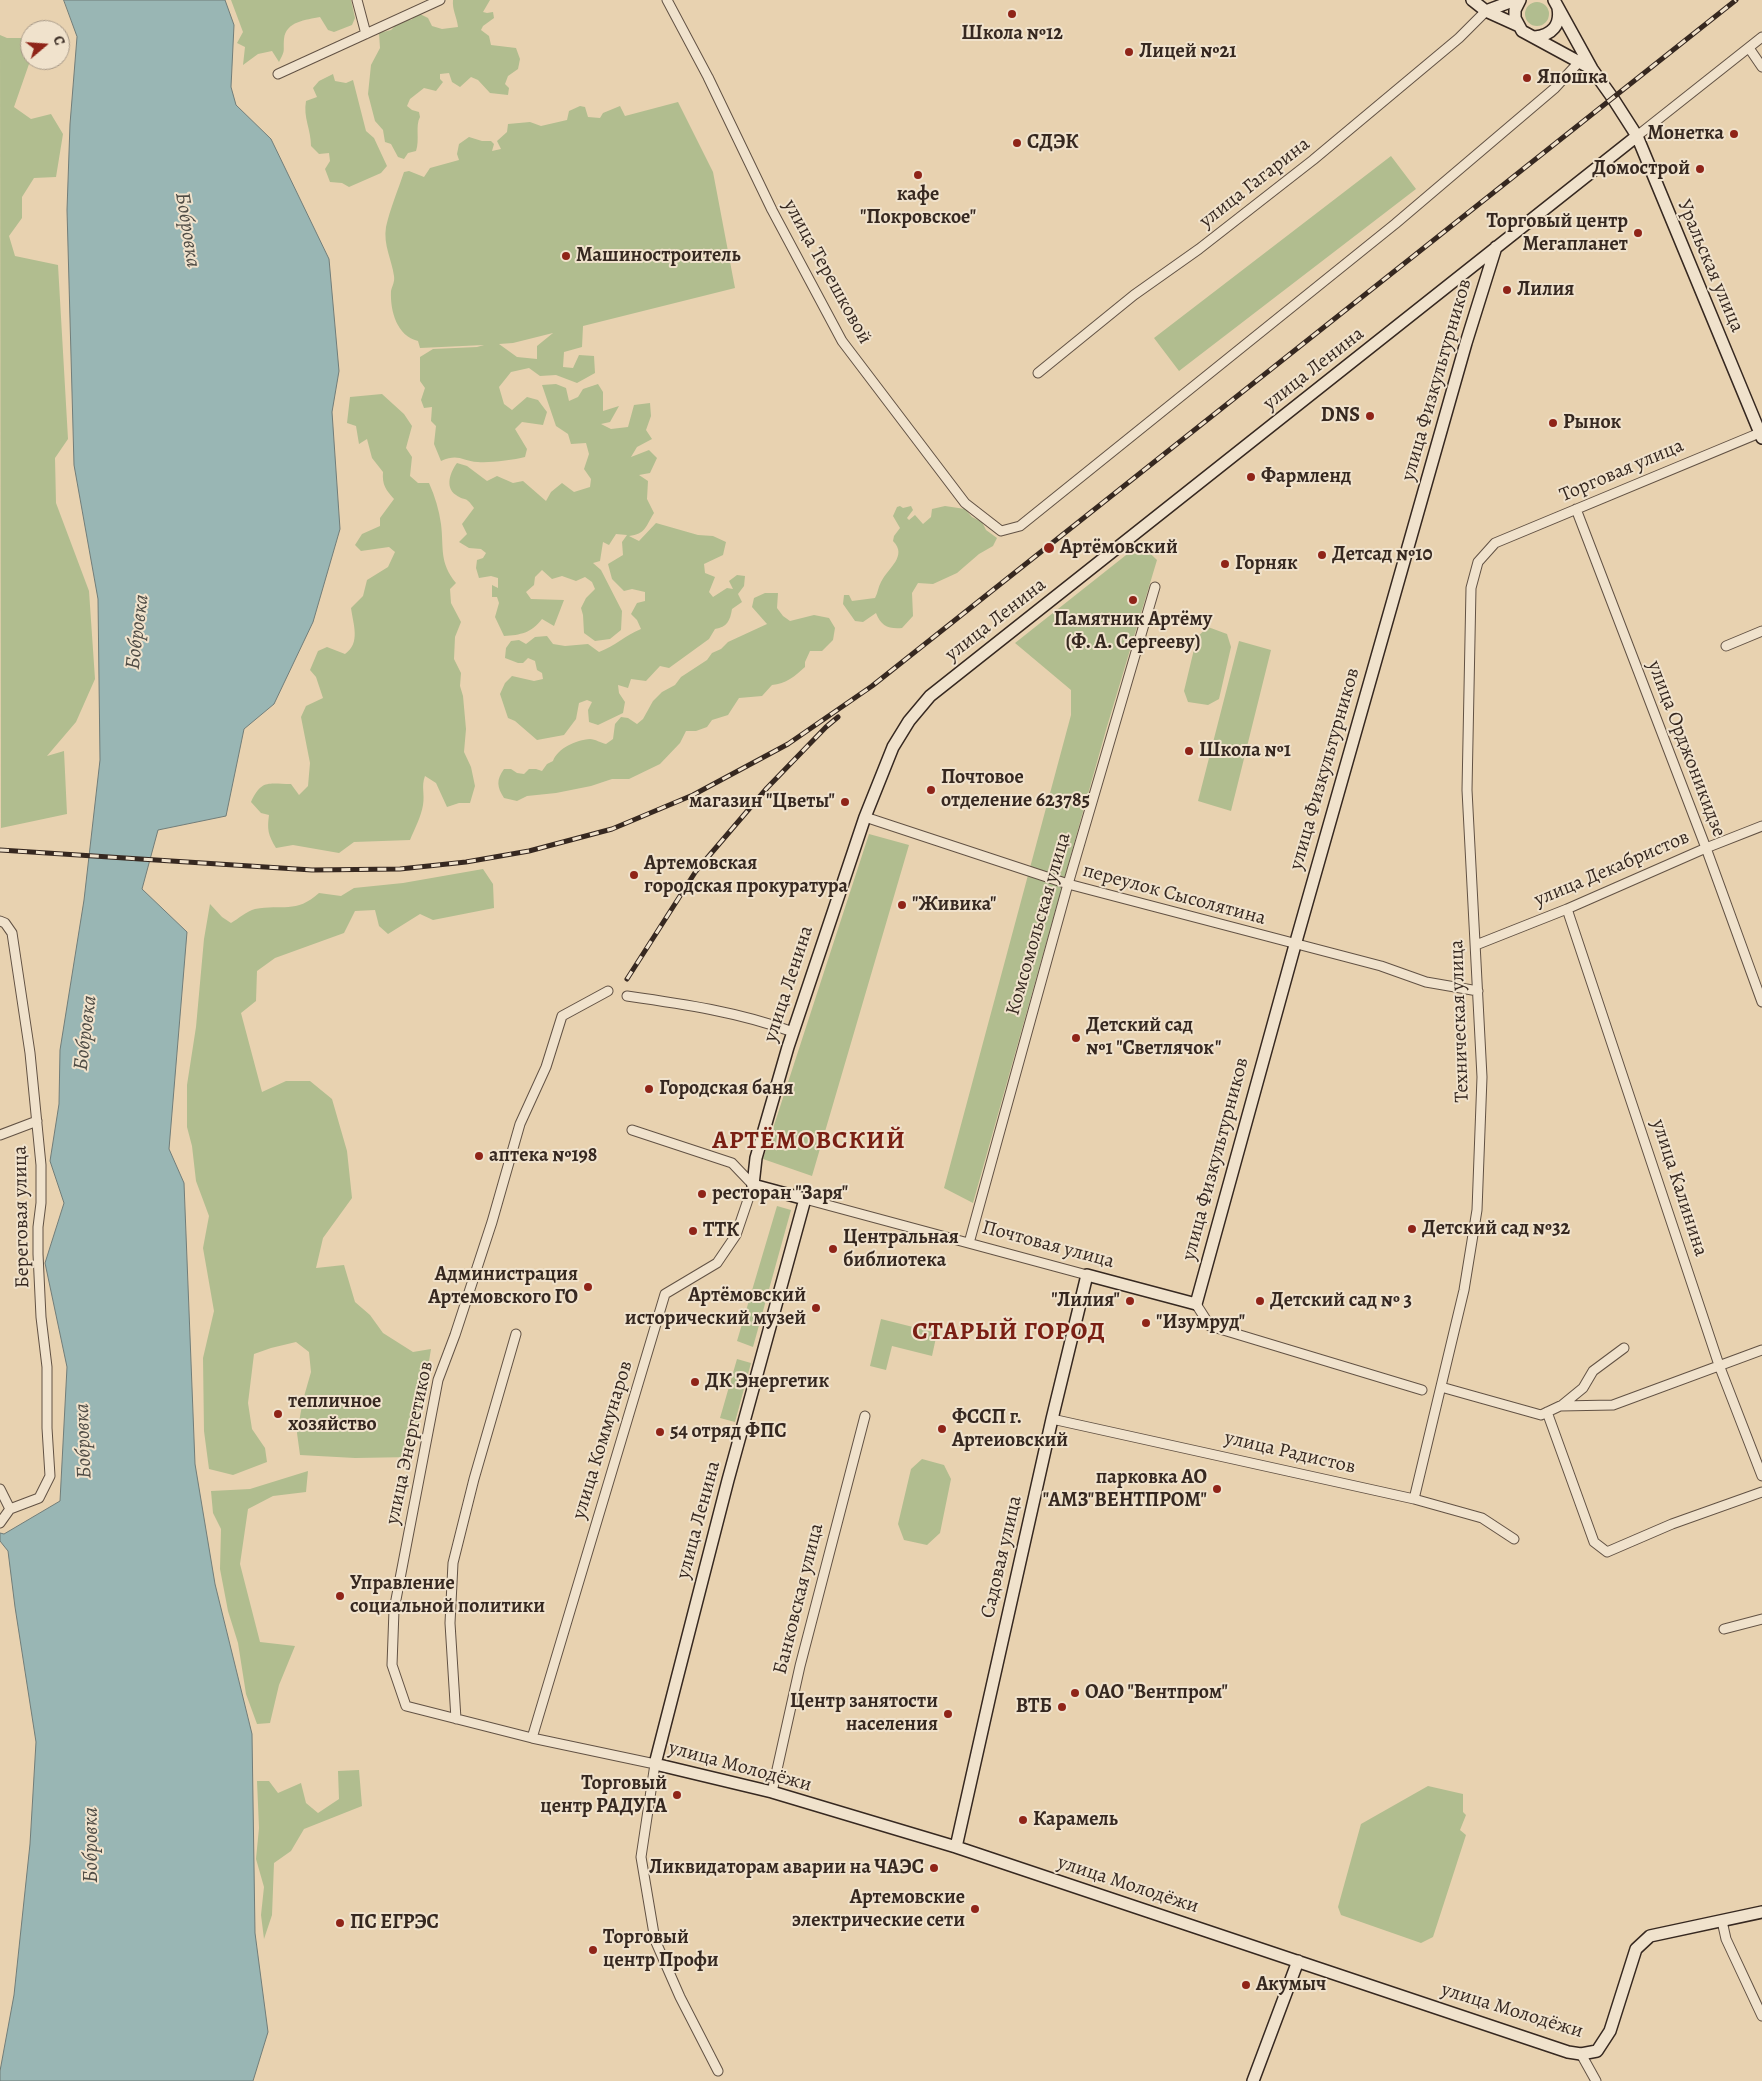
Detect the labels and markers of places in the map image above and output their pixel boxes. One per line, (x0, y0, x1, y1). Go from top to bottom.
marker: Школа №12 (1006, 8, 1018, 20)
place label: Школа №12 (961, 22, 1063, 46)
place label: Лицей №21 (1139, 40, 1236, 64)
marker: Лицей №21 (1123, 46, 1135, 58)
place label: Япошка (1537, 66, 1608, 90)
marker: Япошка (1521, 72, 1533, 84)
place label: Монетка (1647, 122, 1724, 146)
marker: Монетка (1728, 128, 1740, 140)
place label: СДЭК (1027, 131, 1079, 155)
marker: СДЭК (1011, 137, 1023, 149)
place label: Домострой (1592, 157, 1690, 181)
marker: Домострой (1694, 163, 1706, 175)
marker: кафе "Покровское" (912, 169, 924, 181)
place label: кафе "Покровское" (860, 183, 976, 230)
place label: Торговый центр Мегапланет (1486, 210, 1628, 257)
marker: Торговый центр Мегапланет (1632, 227, 1644, 239)
place label: Машиностроитель (576, 244, 741, 268)
marker: Машиностроитель (560, 250, 572, 262)
place label: Лилия (1517, 278, 1574, 302)
marker: Лилия (1501, 284, 1513, 296)
place label: DNS (1321, 404, 1360, 428)
marker: DNS (1364, 410, 1376, 422)
place label: Рынок (1563, 411, 1621, 435)
marker: Рынок (1547, 417, 1559, 429)
place label: Фармленд (1261, 465, 1351, 489)
marker: Фармленд (1245, 471, 1257, 483)
place label: Артёмовский (1060, 536, 1178, 560)
marker: Артёмовский (1042, 541, 1056, 555)
place label: Детсад №10 (1332, 543, 1433, 567)
marker: Детсад №10 (1316, 549, 1328, 561)
place label: Горняк (1235, 552, 1298, 576)
marker: Горняк (1219, 558, 1231, 570)
marker: Памятник Артёму (Ф. А. Сергееву) (1127, 594, 1139, 606)
place label: Памятник Артёму (Ф. А. Сергееву) (1054, 608, 1212, 655)
place label: Школа №1 (1199, 739, 1291, 763)
marker: Школа №1 (1183, 745, 1195, 757)
place label: Почтовое отделение 623785 (941, 766, 1090, 813)
marker: Почтовое отделение 623785 (925, 784, 937, 796)
place label: магазин "Цветы" (689, 790, 835, 814)
marker: магазин "Цветы" (839, 796, 851, 808)
place label: Артемовская городская прокуратура (644, 852, 848, 899)
marker: Артемовская городская прокуратура (628, 869, 640, 881)
place label: "Живика" (912, 893, 996, 917)
marker: "Живика" (896, 899, 908, 911)
place label: Детский сад №1 "Светлячок" (1086, 1014, 1221, 1061)
marker: Детский сад №1 "Светлячок" (1070, 1032, 1082, 1044)
place label: Городская баня (659, 1077, 794, 1101)
marker: Городская баня (643, 1083, 655, 1095)
place label: аптека №198 (489, 1144, 597, 1168)
marker: аптека №198 (473, 1150, 485, 1162)
place label: ресторан "Заря" (712, 1182, 848, 1206)
marker: ресторан "Заря" (696, 1188, 708, 1200)
place label: Детский сад №32 (1422, 1217, 1570, 1241)
place label: ТТК (703, 1219, 739, 1243)
marker: Детский сад №32 (1406, 1223, 1418, 1235)
marker: ТТК (687, 1225, 699, 1237)
place label: Центральная библиотека (843, 1226, 959, 1273)
marker: Центральная библиотека (827, 1243, 839, 1255)
place label: Администрация Артемовского ГО (428, 1263, 578, 1310)
marker: Администрация Артемовского ГО (582, 1281, 594, 1293)
place label: Артёмовский исторический музей (625, 1284, 806, 1331)
place label: "Лилия" (1051, 1289, 1120, 1313)
place label: Детский сад № 3 (1270, 1289, 1412, 1313)
marker: "Лилия" (1124, 1295, 1136, 1307)
marker: Детский сад № 3 (1254, 1295, 1266, 1307)
marker: Артёмовский исторический музей (810, 1302, 822, 1314)
place label: "Изумруд" (1156, 1311, 1245, 1335)
marker: "Изумруд" (1140, 1317, 1152, 1329)
place label: ДК Энергетик (705, 1370, 829, 1394)
marker: ДК Энергетик (689, 1376, 701, 1388)
place label: тепличное хозяйство (288, 1390, 381, 1437)
place label: ФССП г. Артеиовский (952, 1406, 1068, 1453)
marker: тепличное хозяйство (272, 1408, 284, 1420)
place label: 54 отряд ФПС (670, 1420, 787, 1444)
marker: ФССП г. Артеиовский (936, 1423, 948, 1435)
marker: 54 отряд ФПС (654, 1426, 666, 1438)
place label: парковка АО "АМЗ"ВЕНТПРОМ" (1043, 1466, 1207, 1513)
marker: парковка АО "АМЗ"ВЕНТПРОМ" (1211, 1483, 1223, 1495)
place label: Управление социальной политики (350, 1572, 545, 1619)
marker: Управление социальной политики (334, 1590, 346, 1602)
place label: ОАО "Вентпром" (1085, 1681, 1228, 1705)
marker: ОАО "Вентпром" (1069, 1687, 1081, 1699)
place label: Центр занятости населения (790, 1690, 938, 1737)
place label: ВТБ (1016, 1695, 1052, 1719)
marker: ВТБ (1056, 1701, 1068, 1713)
marker: Центр занятости населения (942, 1708, 954, 1720)
place label: Торговый центр РАДУГА (540, 1772, 667, 1819)
marker: Торговый центр РАДУГА (671, 1789, 683, 1801)
place label: Карамель (1033, 1808, 1118, 1832)
marker: Карамель (1017, 1814, 1029, 1826)
place label: Ликвидаторам аварии на ЧАЭС (649, 1856, 924, 1880)
marker: Ликвидаторам аварии на ЧАЭС (928, 1862, 940, 1874)
place label: Артемовские электрические сети (792, 1886, 965, 1933)
marker: Артемовские электрические сети (969, 1903, 981, 1915)
place label: ПС ЕГРЭС (350, 1911, 439, 1935)
marker: ПС ЕГРЭС (334, 1917, 346, 1929)
place label: Торговый центр Профи (603, 1926, 719, 1973)
marker: Торговый центр Профи (587, 1944, 599, 1956)
place label: Акумыч (1256, 1973, 1326, 1997)
marker: Акумыч (1240, 1979, 1252, 1991)

